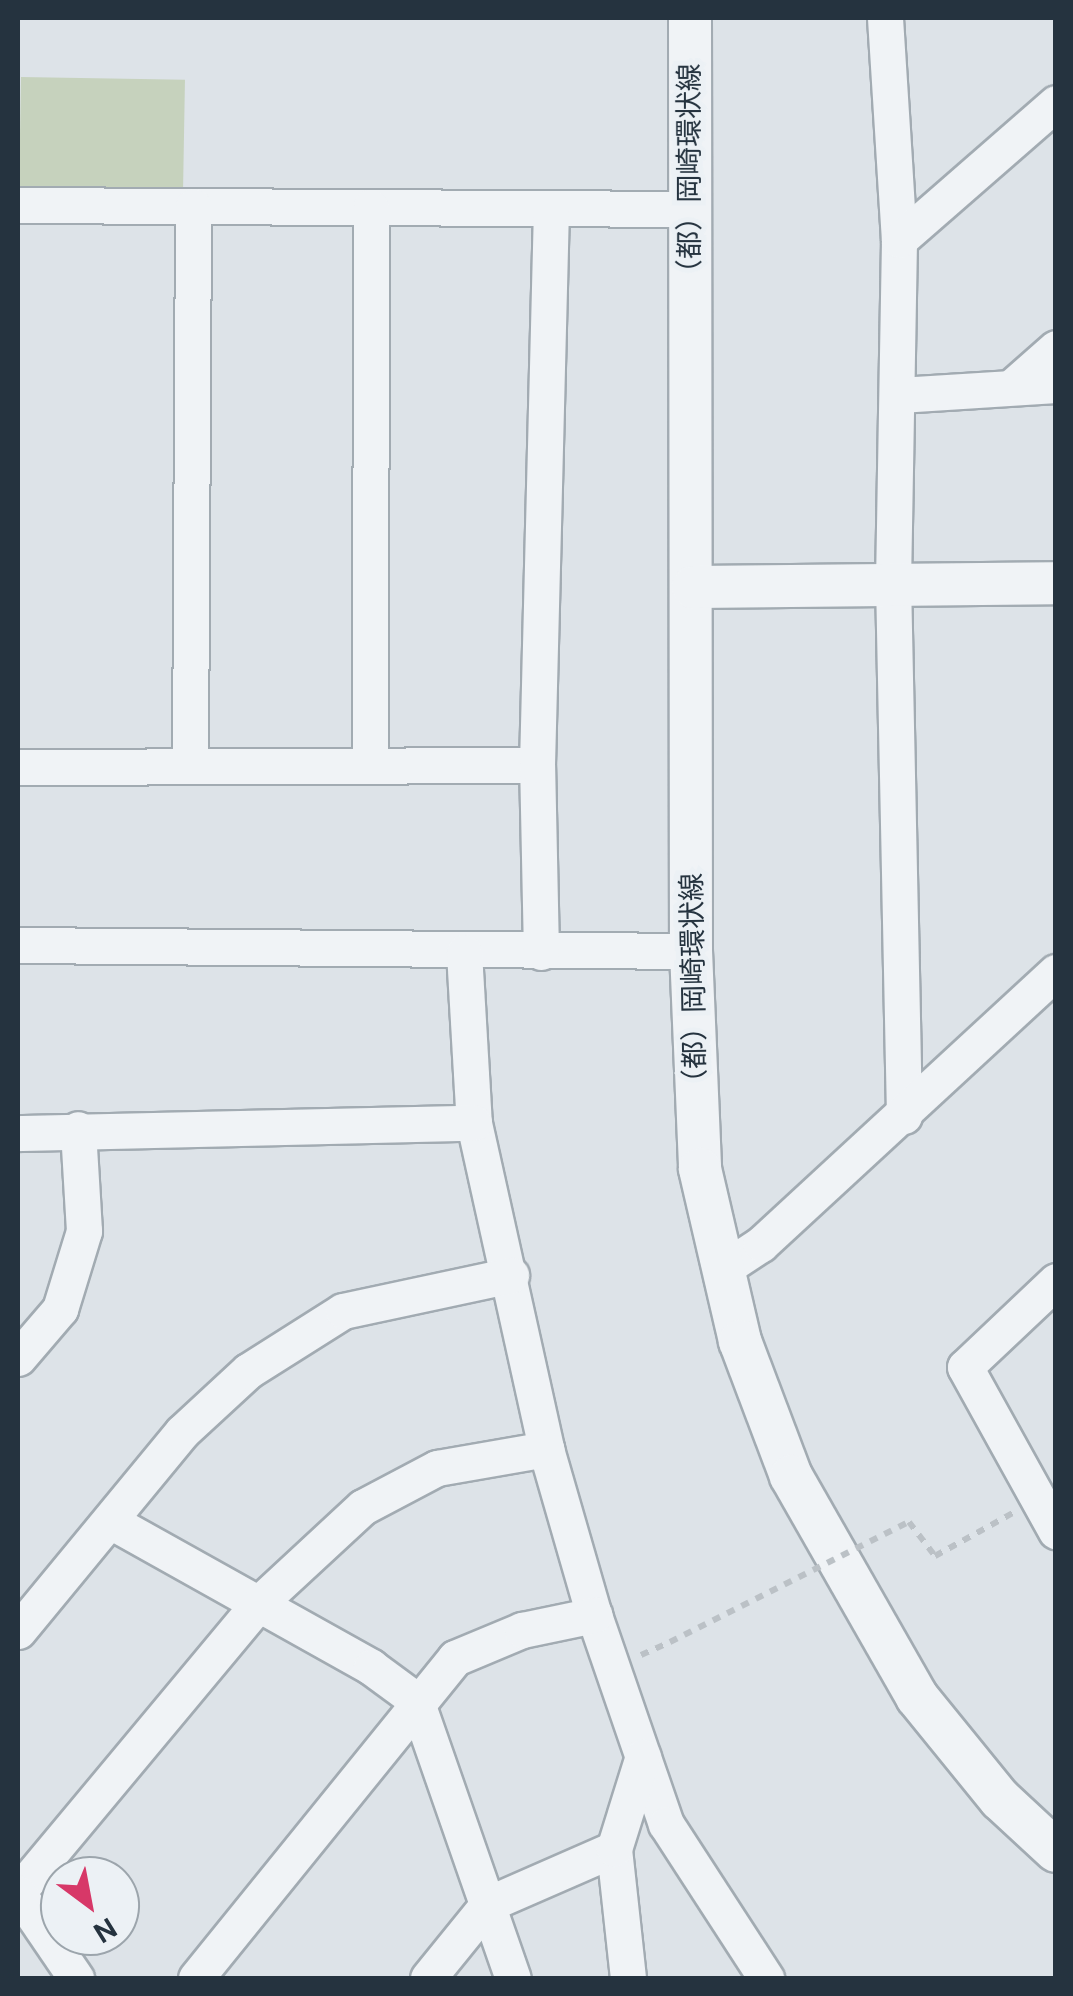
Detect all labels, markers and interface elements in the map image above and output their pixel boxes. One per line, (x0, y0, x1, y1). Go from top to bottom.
street label: （都）岡崎環状線 (673, 63, 707, 287)
street label: （都）岡崎環状線 (675, 873, 713, 1097)
north arrow (40, 1856, 140, 1956)
text: N (87, 1909, 124, 1951)

